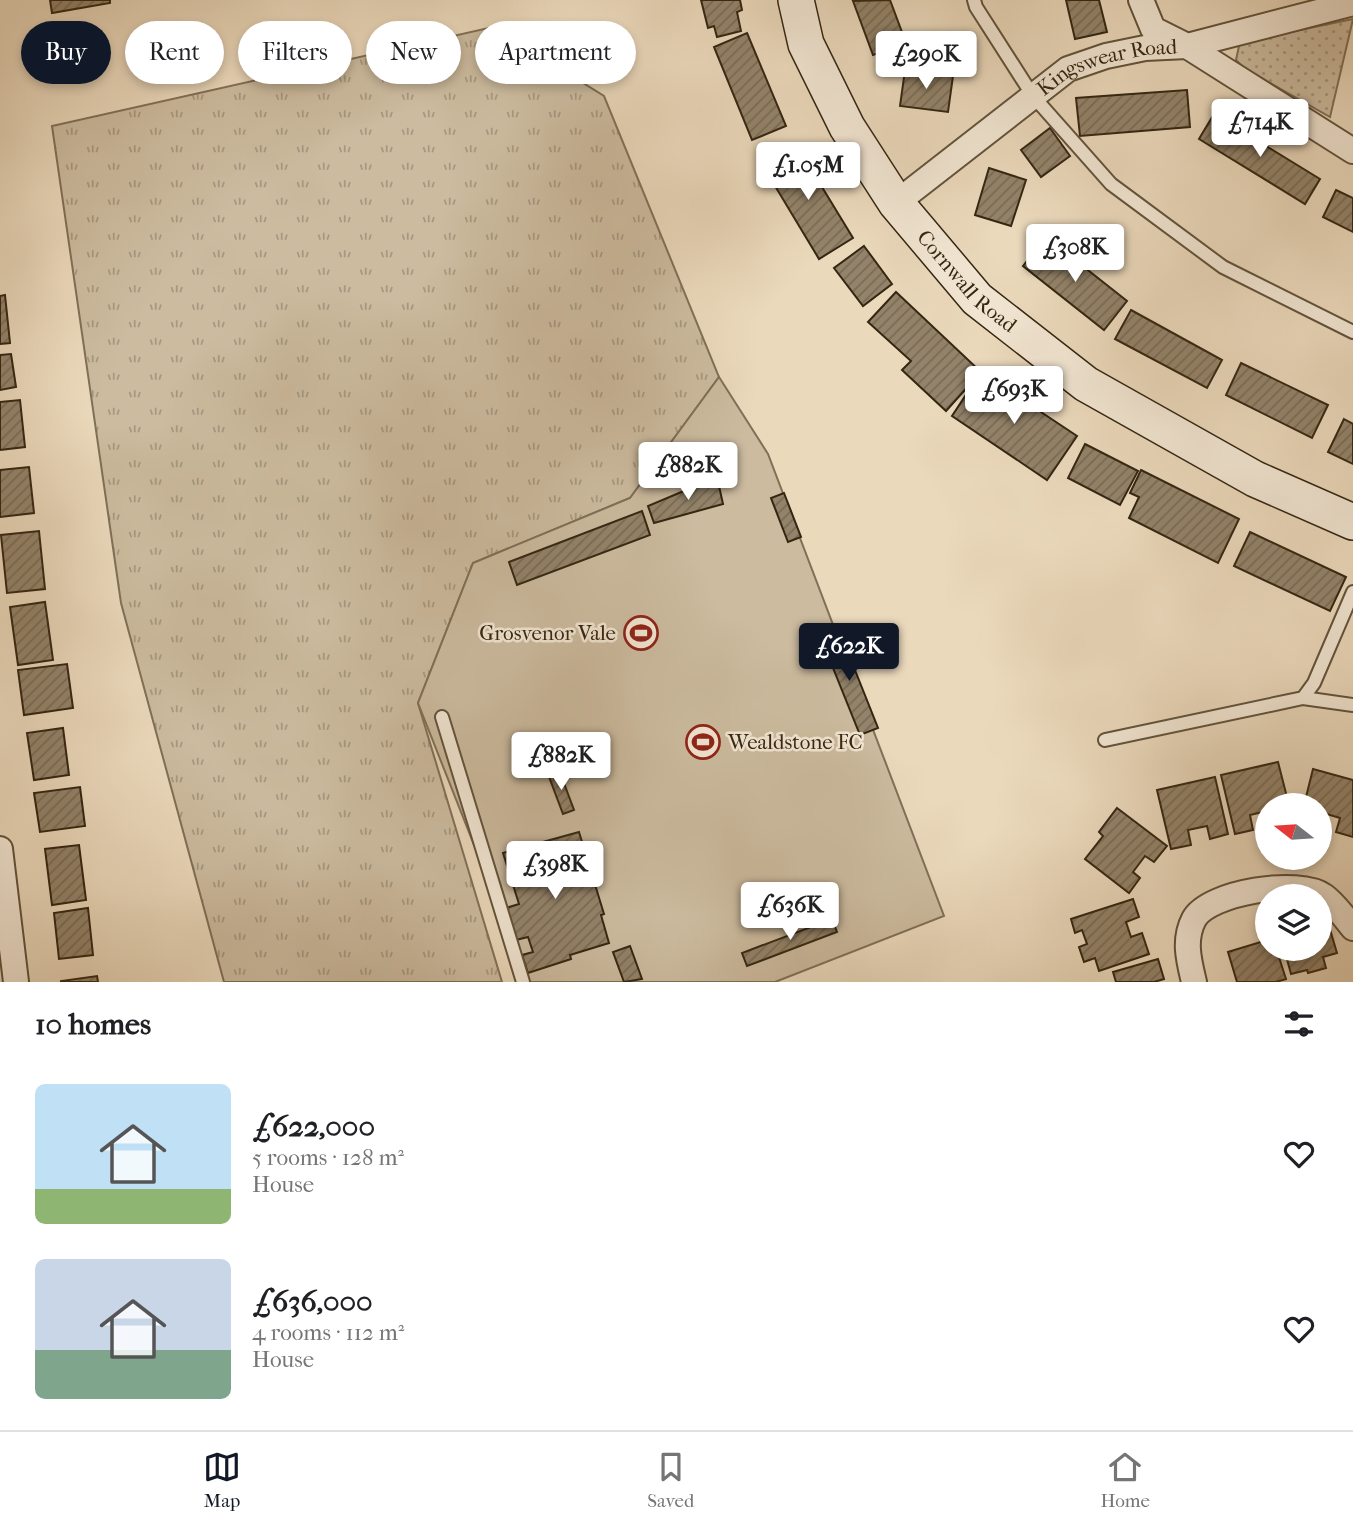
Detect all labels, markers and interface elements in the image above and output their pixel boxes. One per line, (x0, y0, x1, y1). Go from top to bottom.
chip: Buy (21, 21, 111, 84)
chip: Rent (125, 21, 224, 84)
chip: Filters (238, 21, 352, 84)
chip: New (366, 21, 461, 84)
chip: Apartment (475, 21, 636, 84)
pin: £290K (877, 32, 975, 91)
street label: Kingswear Road (1032, 34, 1178, 101)
text: £290K (892, 40, 960, 67)
pin: £714K (1211, 100, 1309, 159)
text: £714K (1228, 108, 1292, 135)
pin: £1.05M (751, 142, 865, 202)
text: £1.05M (772, 151, 844, 178)
pin: £308K (1026, 224, 1124, 284)
street label: Cornwall Road (912, 225, 1022, 338)
text: £308K (1042, 233, 1108, 260)
pin: £693K (965, 366, 1063, 426)
text: £693K (981, 375, 1047, 402)
pin: £882K (639, 442, 737, 502)
text: £882K (654, 451, 722, 478)
sports icon: Grosvenor Vale (622, 614, 660, 652)
place label: Grosvenor Vale (479, 621, 616, 645)
pin: £622K (800, 624, 898, 683)
text: £622K (815, 632, 883, 659)
sports icon: Wealdstone FC (684, 723, 722, 761)
place label: Wealdstone FC (727, 730, 863, 754)
pin: £882K (512, 732, 610, 792)
text: £882K (527, 741, 595, 768)
north arrow (1255, 793, 1332, 870)
map controls (1255, 793, 1332, 961)
pin: £398K (506, 842, 604, 901)
text: £398K (522, 850, 588, 877)
pin: £636K (741, 883, 839, 942)
button: layers (1255, 884, 1332, 961)
text: £636K (757, 891, 823, 918)
icon: filters (1280, 1005, 1318, 1043)
text: 10 homes (35, 1007, 151, 1042)
text: £622,000 (252, 1109, 375, 1144)
icon: home (91, 1112, 175, 1196)
icon: heart (1280, 1135, 1318, 1173)
text: 5 rooms · 128 m² (252, 1144, 404, 1171)
text: House (252, 1171, 314, 1198)
text: £636,000 (252, 1284, 373, 1319)
icon: home (91, 1287, 175, 1371)
icon: heart (1280, 1310, 1318, 1348)
text: 4 rooms · 112 m² (252, 1319, 404, 1346)
text: House (252, 1346, 314, 1373)
tab: Map (203, 1448, 241, 1512)
tab: Saved (647, 1448, 694, 1512)
tab: Home (1100, 1448, 1150, 1512)

